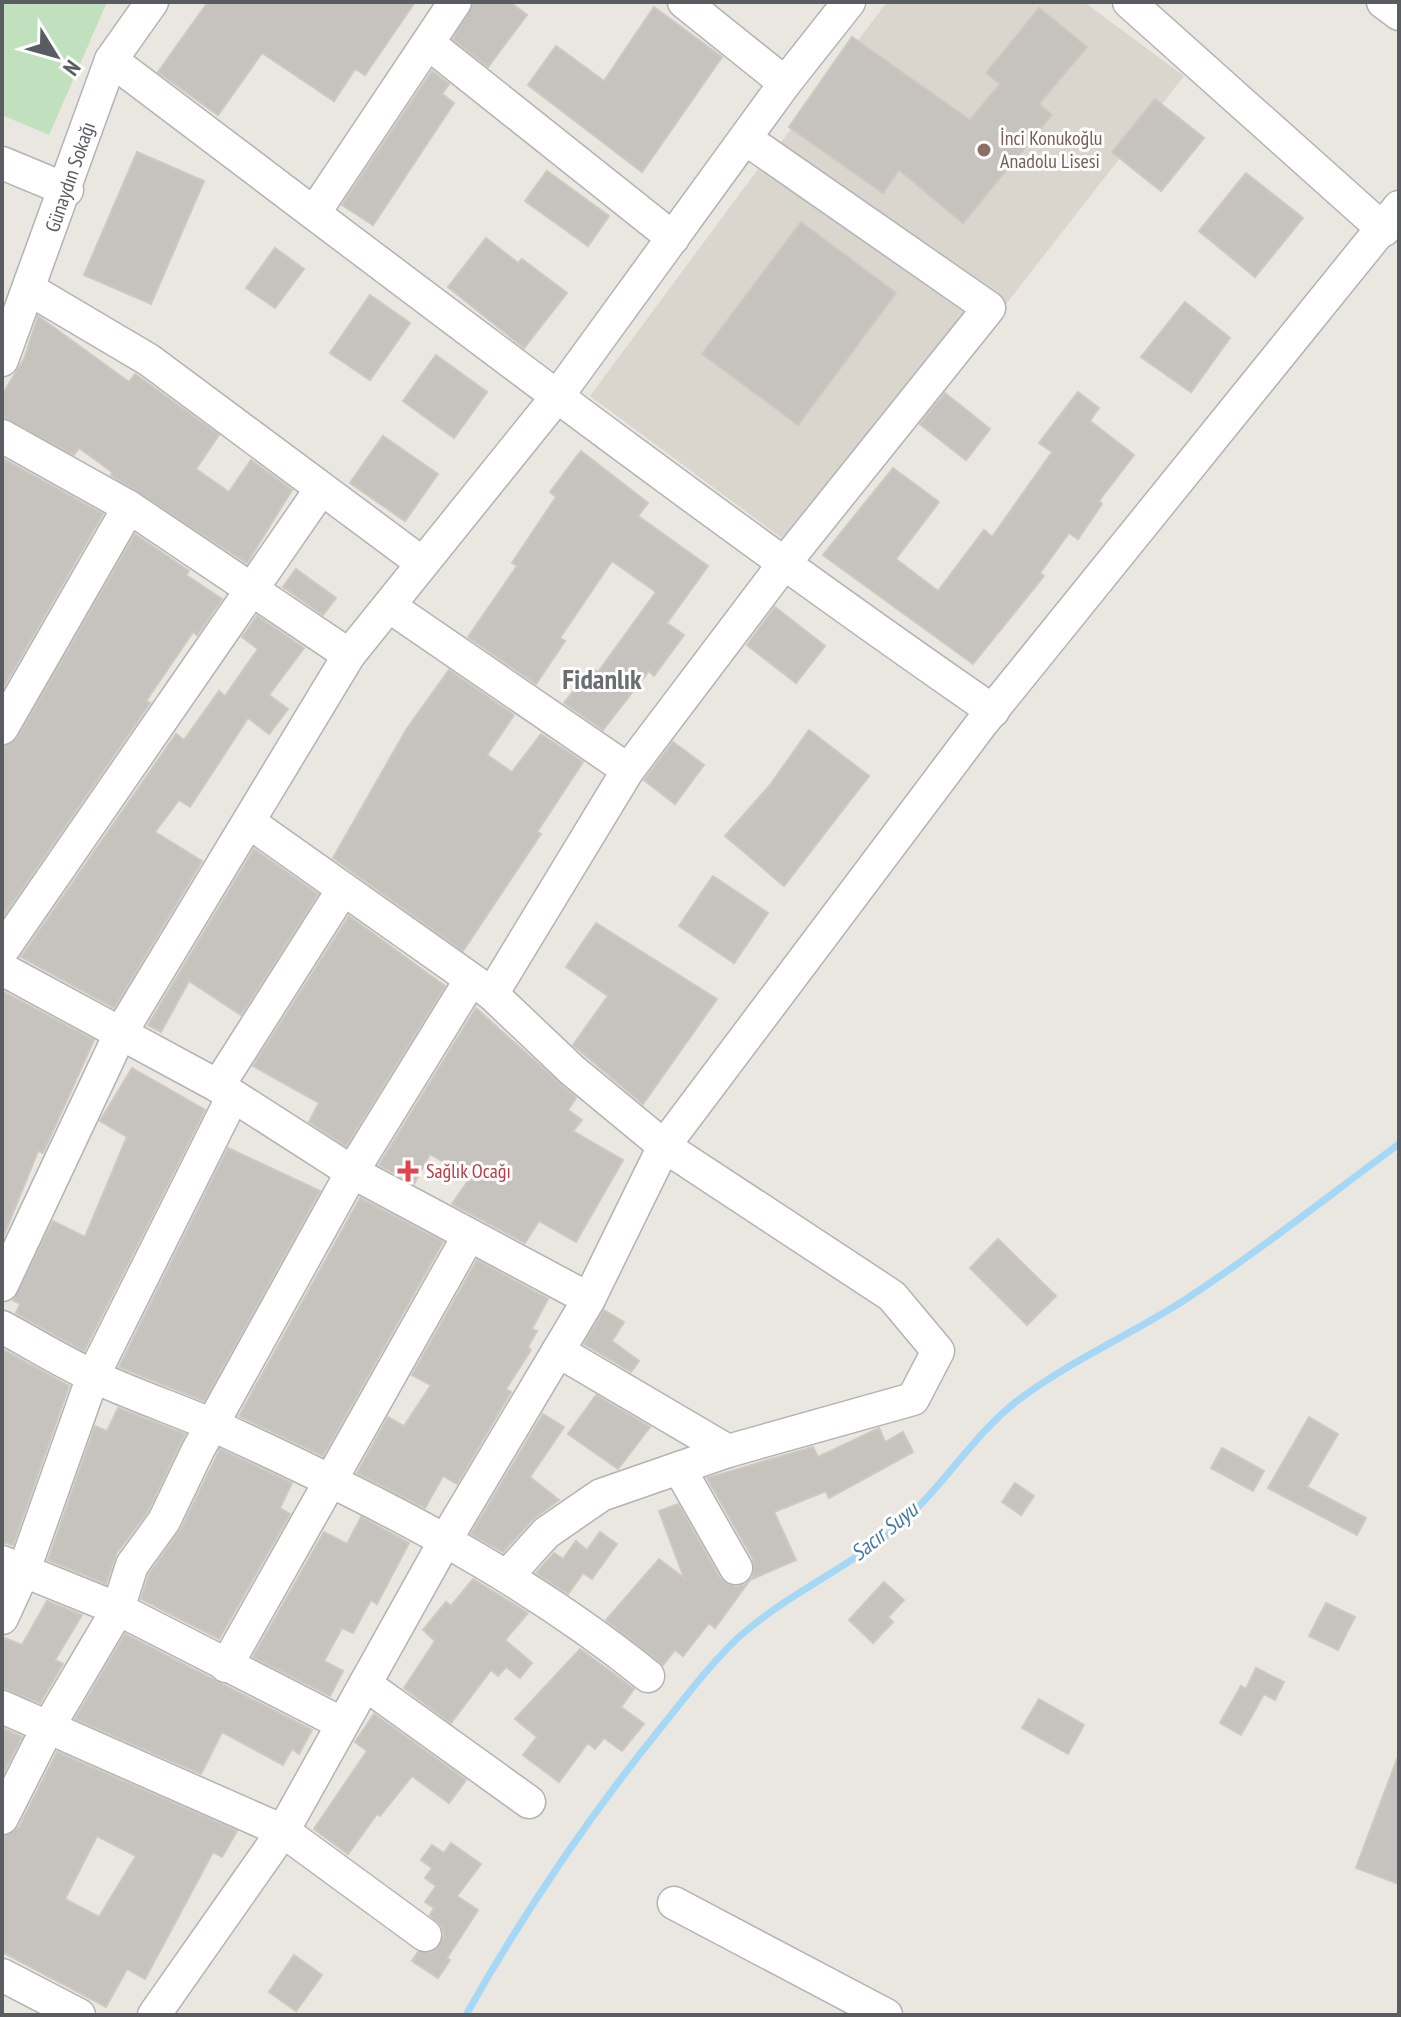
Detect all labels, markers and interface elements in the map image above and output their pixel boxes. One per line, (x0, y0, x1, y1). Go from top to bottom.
north arrow (16, 16, 96, 96)
text: N (57, 55, 87, 81)
street label: Günaydın Sokağı (39, 119, 101, 235)
place label: İnci Konukoğlu Anadolu Lisesi (1000, 125, 1103, 174)
marker: İnci Konukoğlu Anadolu Lisesi (975, 141, 993, 159)
district label: Fidanlık (562, 660, 642, 697)
place label: Sağlık Ocağı (426, 1158, 511, 1184)
marker: Sağlık Ocağı (397, 1160, 419, 1182)
water label: Sacır Suyu (845, 1495, 924, 1567)

